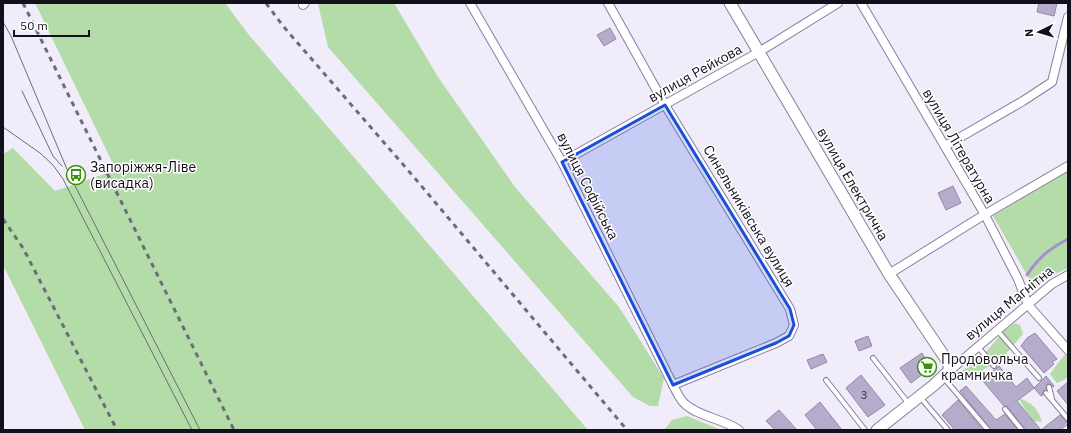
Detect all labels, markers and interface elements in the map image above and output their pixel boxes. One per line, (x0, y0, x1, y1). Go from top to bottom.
scale bar (14, 12, 89, 38)
north arrow (1019, 12, 1059, 52)
text: 50 m (20, 18, 48, 33)
text: N (1022, 28, 1036, 37)
street label: вулиця Рейкова (645, 40, 745, 106)
street label: вулиця Літературна (919, 85, 1000, 207)
street label: вулиця Електрична (813, 124, 893, 244)
street label: вулиця Софійська (553, 129, 623, 243)
street label: Синельниківська вулиця (699, 142, 799, 290)
place label: Запоріжжя-Ліве (висадка) (90, 158, 196, 192)
bus stop icon: Запоріжжя-Ліве (висадка) (65, 164, 87, 186)
street label: вулиця Магнітна (961, 261, 1057, 344)
place label: Продовольча крамничка (941, 350, 1029, 384)
supermarket icon: Продовольча крамничка (916, 356, 938, 378)
house number: 3 (860, 387, 868, 402)

